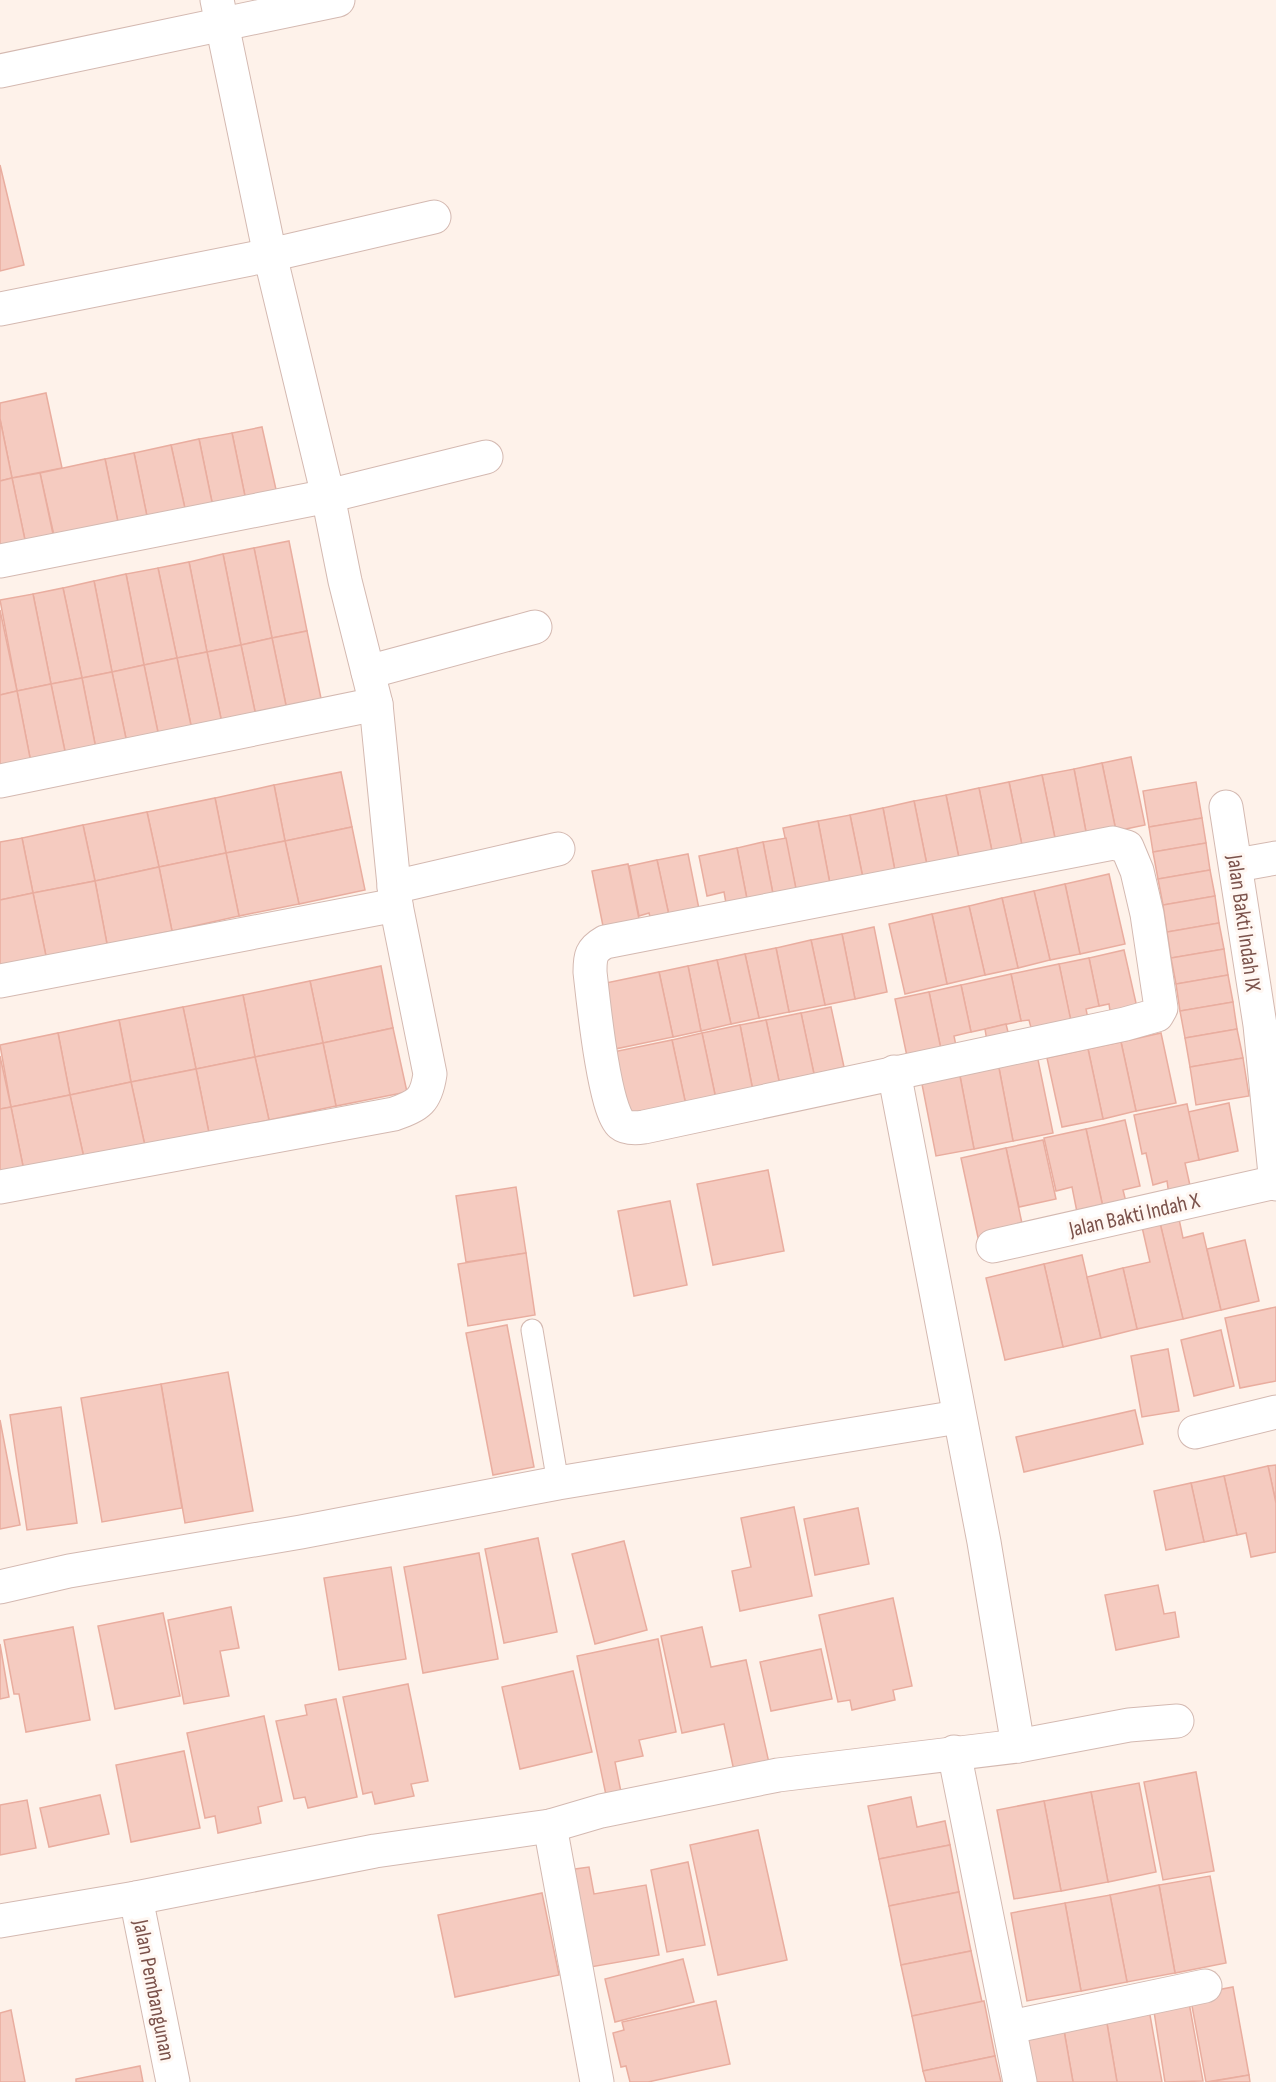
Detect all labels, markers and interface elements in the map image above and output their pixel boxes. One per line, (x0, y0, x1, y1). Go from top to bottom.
street label: Jalan Bakti Indah IX (1220, 852, 1267, 994)
street label: Jalan Bakti Indah X (1065, 1187, 1203, 1244)
street label: Jalan Pembangunan (126, 1917, 180, 2063)

